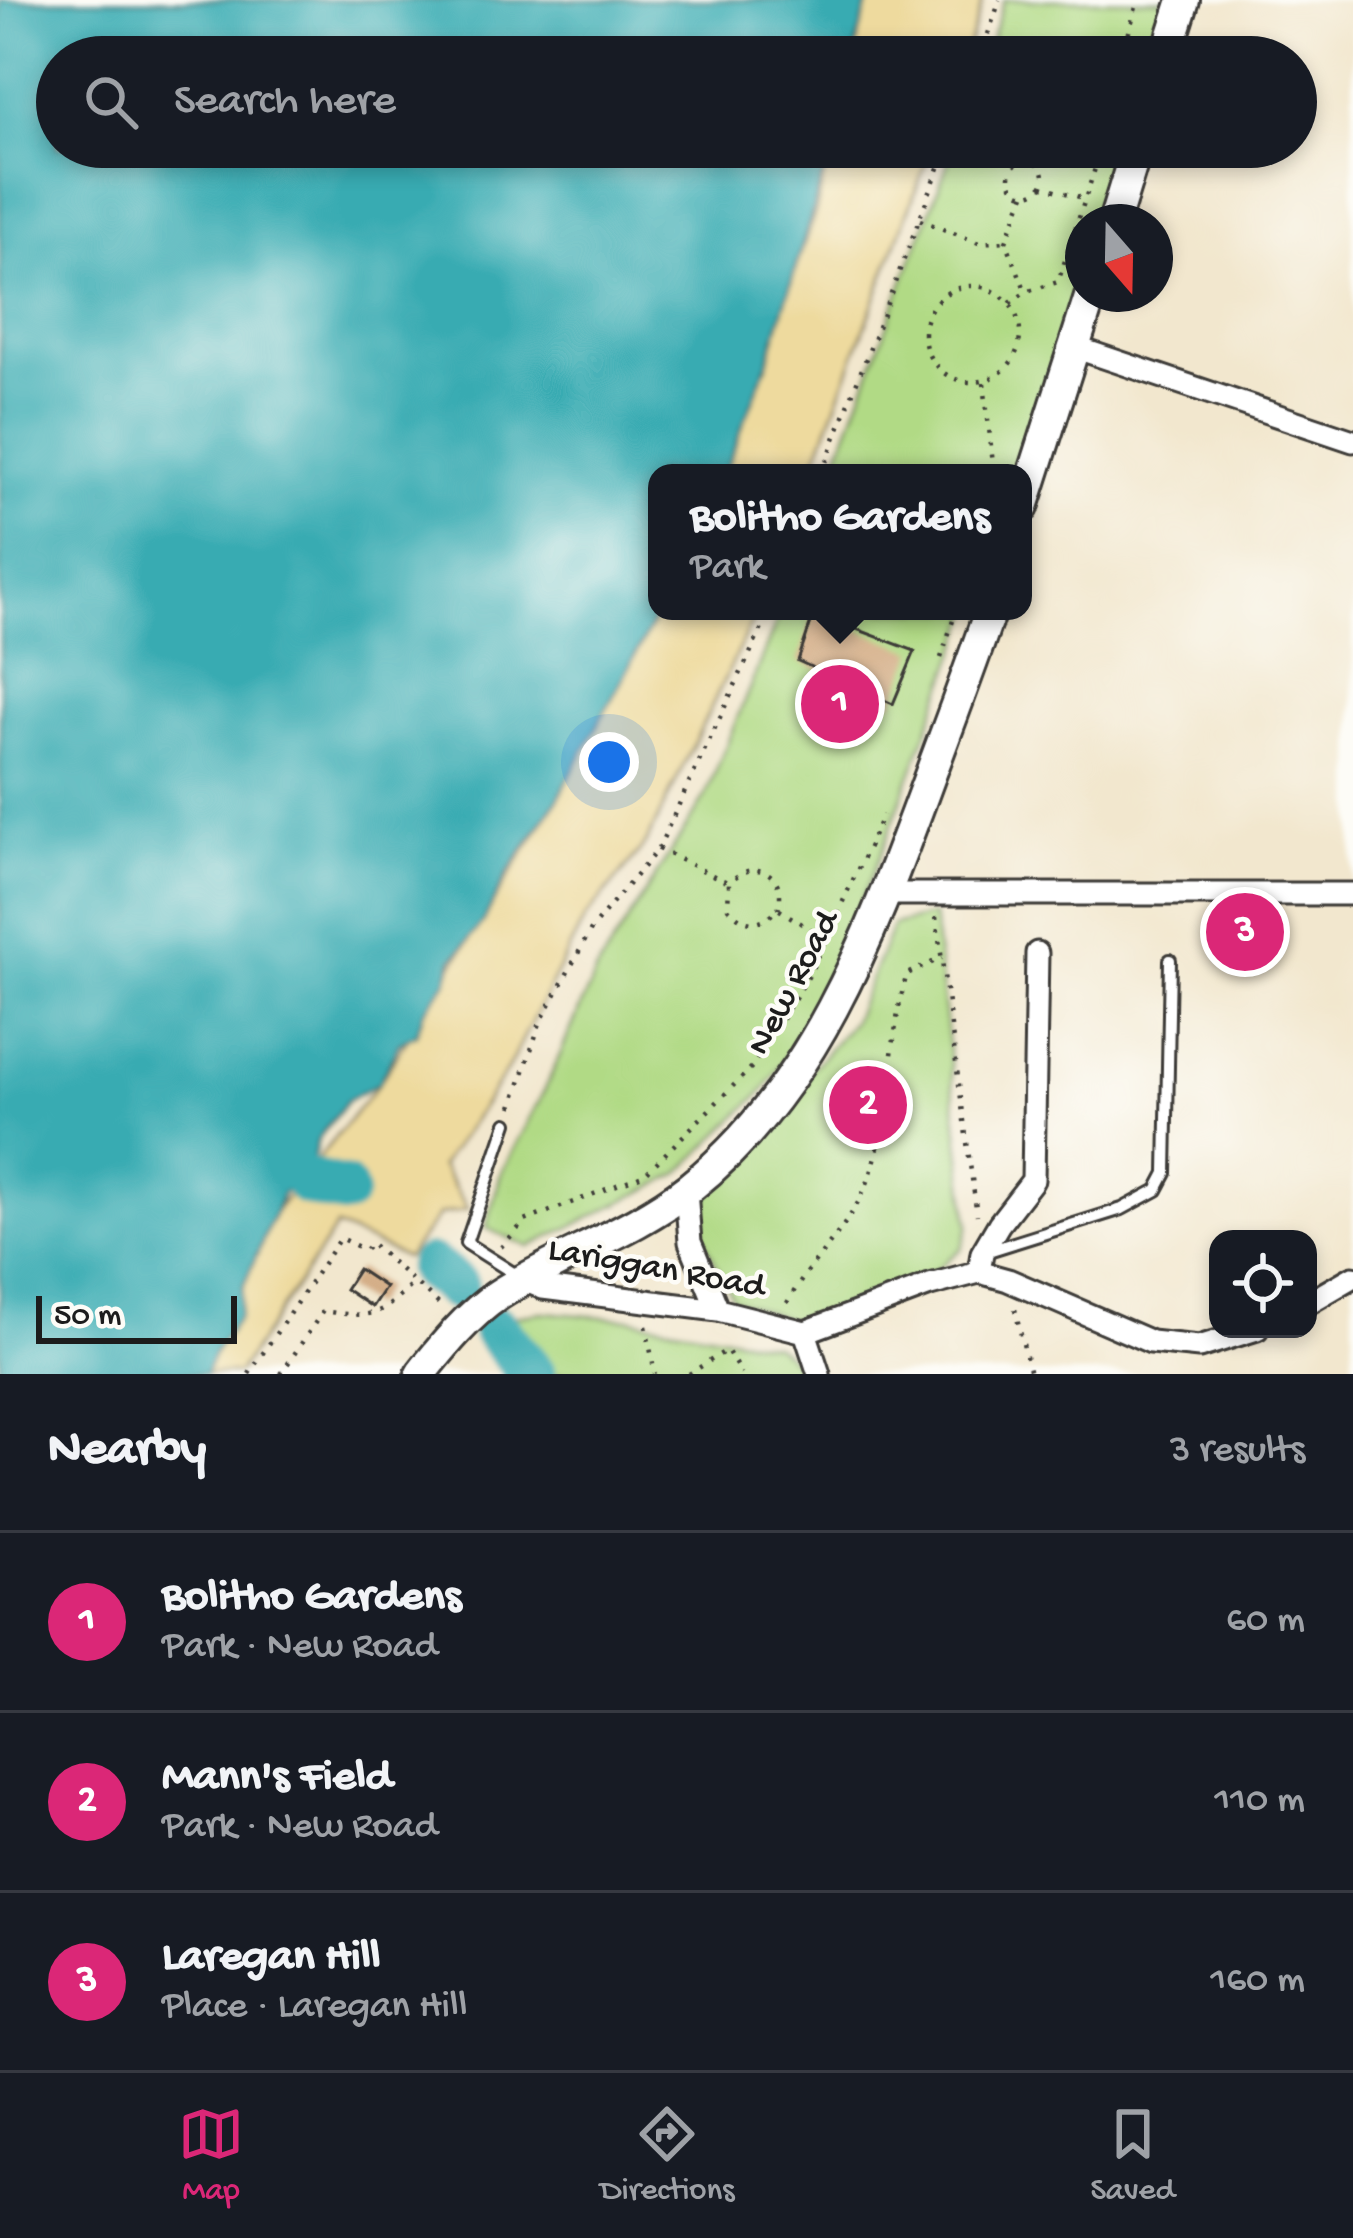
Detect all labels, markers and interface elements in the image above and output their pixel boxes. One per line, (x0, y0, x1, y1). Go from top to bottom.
search box (36, 36, 1317, 168)
icon: search (78, 69, 144, 135)
text: Search here (174, 76, 396, 129)
north arrow (1065, 204, 1173, 312)
popup (648, 464, 1032, 620)
text: Bolitho Gardens (690, 493, 990, 546)
text: Park (690, 546, 765, 592)
pin: 1 (801, 659, 879, 749)
your location (579, 732, 639, 792)
pin: 3 (1206, 887, 1284, 977)
street label: New Road (739, 902, 852, 1063)
pin: 2 (829, 1060, 907, 1150)
street label: Lariggan Road (544, 1230, 770, 1311)
map controls (1209, 1230, 1317, 1338)
button: locate (1209, 1230, 1317, 1338)
scale bar (36, 1290, 237, 1343)
text: 50 m (54, 1298, 121, 1336)
text: Nearby (48, 1422, 206, 1482)
text: 3 results (1170, 1429, 1305, 1475)
text: Bolitho Gardens (162, 1572, 461, 1625)
text: 1 (79, 1599, 95, 1645)
text: 60 m (1226, 1599, 1305, 1645)
text: Park · New Road (162, 1625, 437, 1671)
text: Mann's Field (162, 1752, 392, 1805)
text: 2 (77, 1779, 97, 1825)
text: 110 m (1214, 1779, 1305, 1825)
text: Park · New Road (162, 1805, 437, 1851)
text: Laregan Hill (162, 1932, 381, 1985)
text: 3 (77, 1959, 97, 2005)
text: 160 m (1210, 1959, 1305, 2005)
text: Place · Laregan Hill (162, 1985, 467, 2031)
tab: Map (178, 2101, 244, 2211)
tab: Directions (600, 2101, 734, 2211)
tab: Saved (1090, 2101, 1175, 2211)

